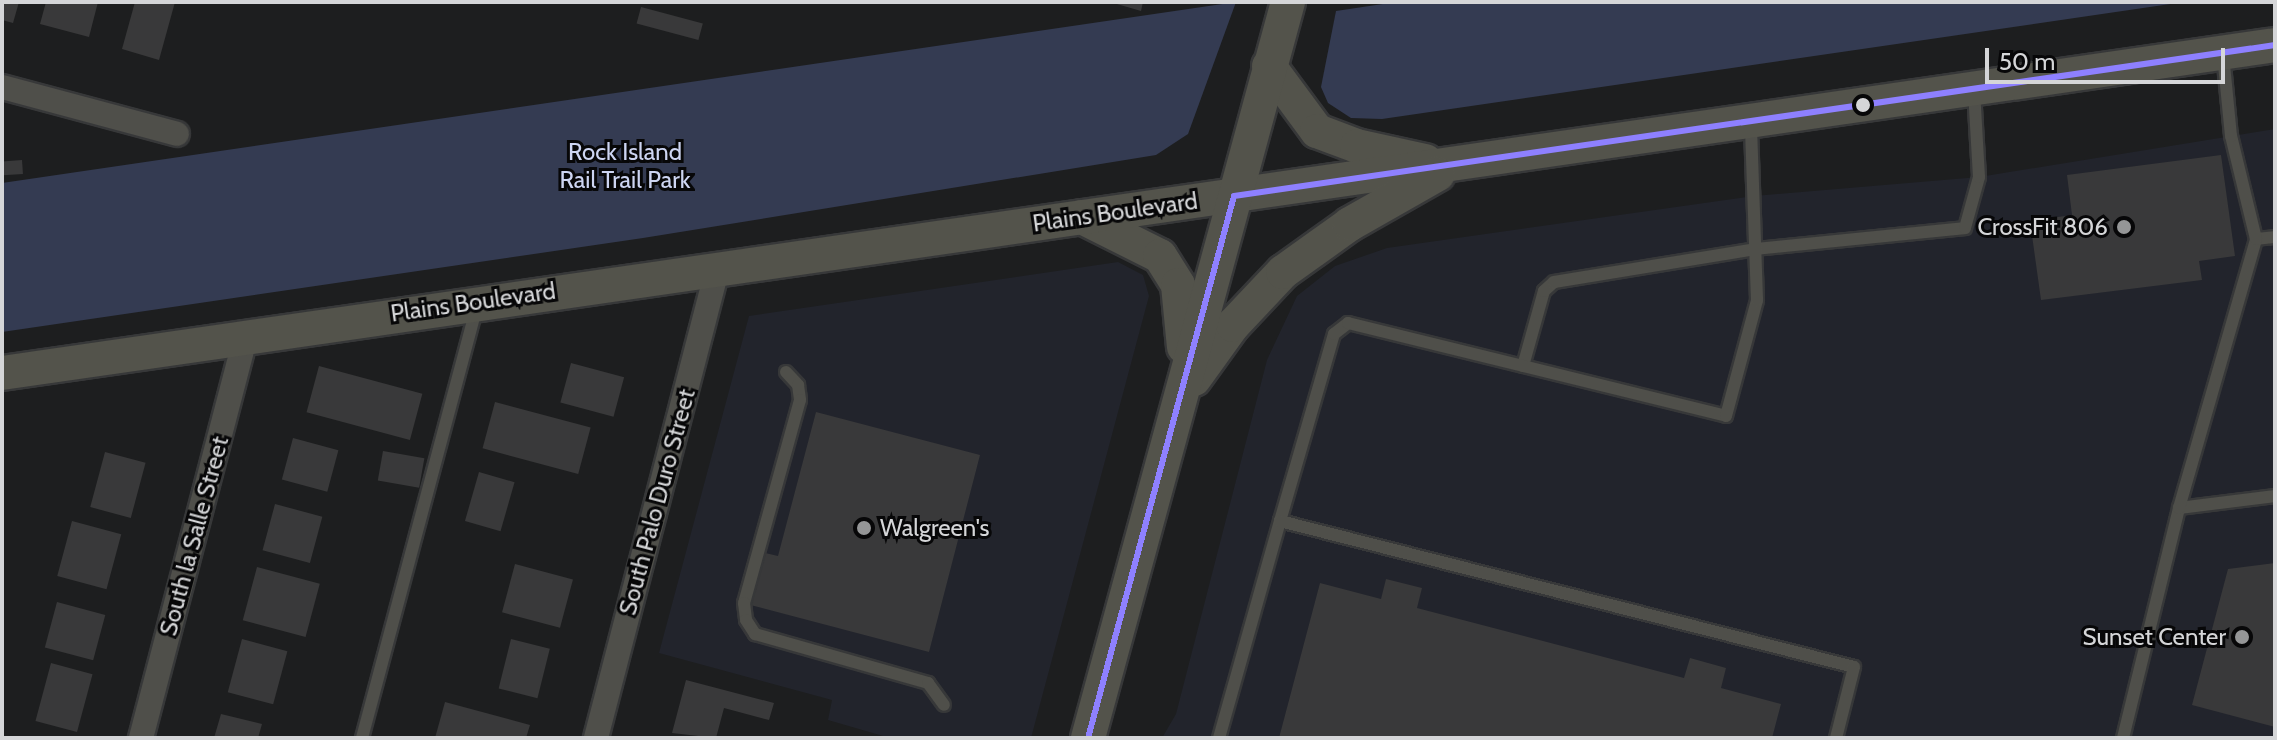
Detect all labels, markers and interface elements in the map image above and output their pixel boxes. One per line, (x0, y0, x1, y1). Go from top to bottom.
scale bar (1989, 32, 2229, 82)
text: 50 m (1999, 47, 2055, 76)
unlabelled marker (1855, 97, 1871, 113)
park label: Rock Island Rail Trail Park (559, 138, 691, 194)
street label: Plains Boulevard (1031, 186, 1199, 238)
place label: CrossFit 806 (1978, 213, 2108, 241)
marker: CrossFit 806 (2115, 218, 2133, 236)
street label: Plains Boulevard (389, 276, 557, 328)
street label: South Palo Duro Street (613, 386, 701, 618)
street label: South la Salle Street (154, 433, 234, 639)
place label: Walgreen's (880, 514, 989, 542)
marker: Walgreen's (855, 519, 873, 537)
place label: Sunset Center (2083, 623, 2226, 651)
marker: Sunset Center (2233, 628, 2251, 646)

